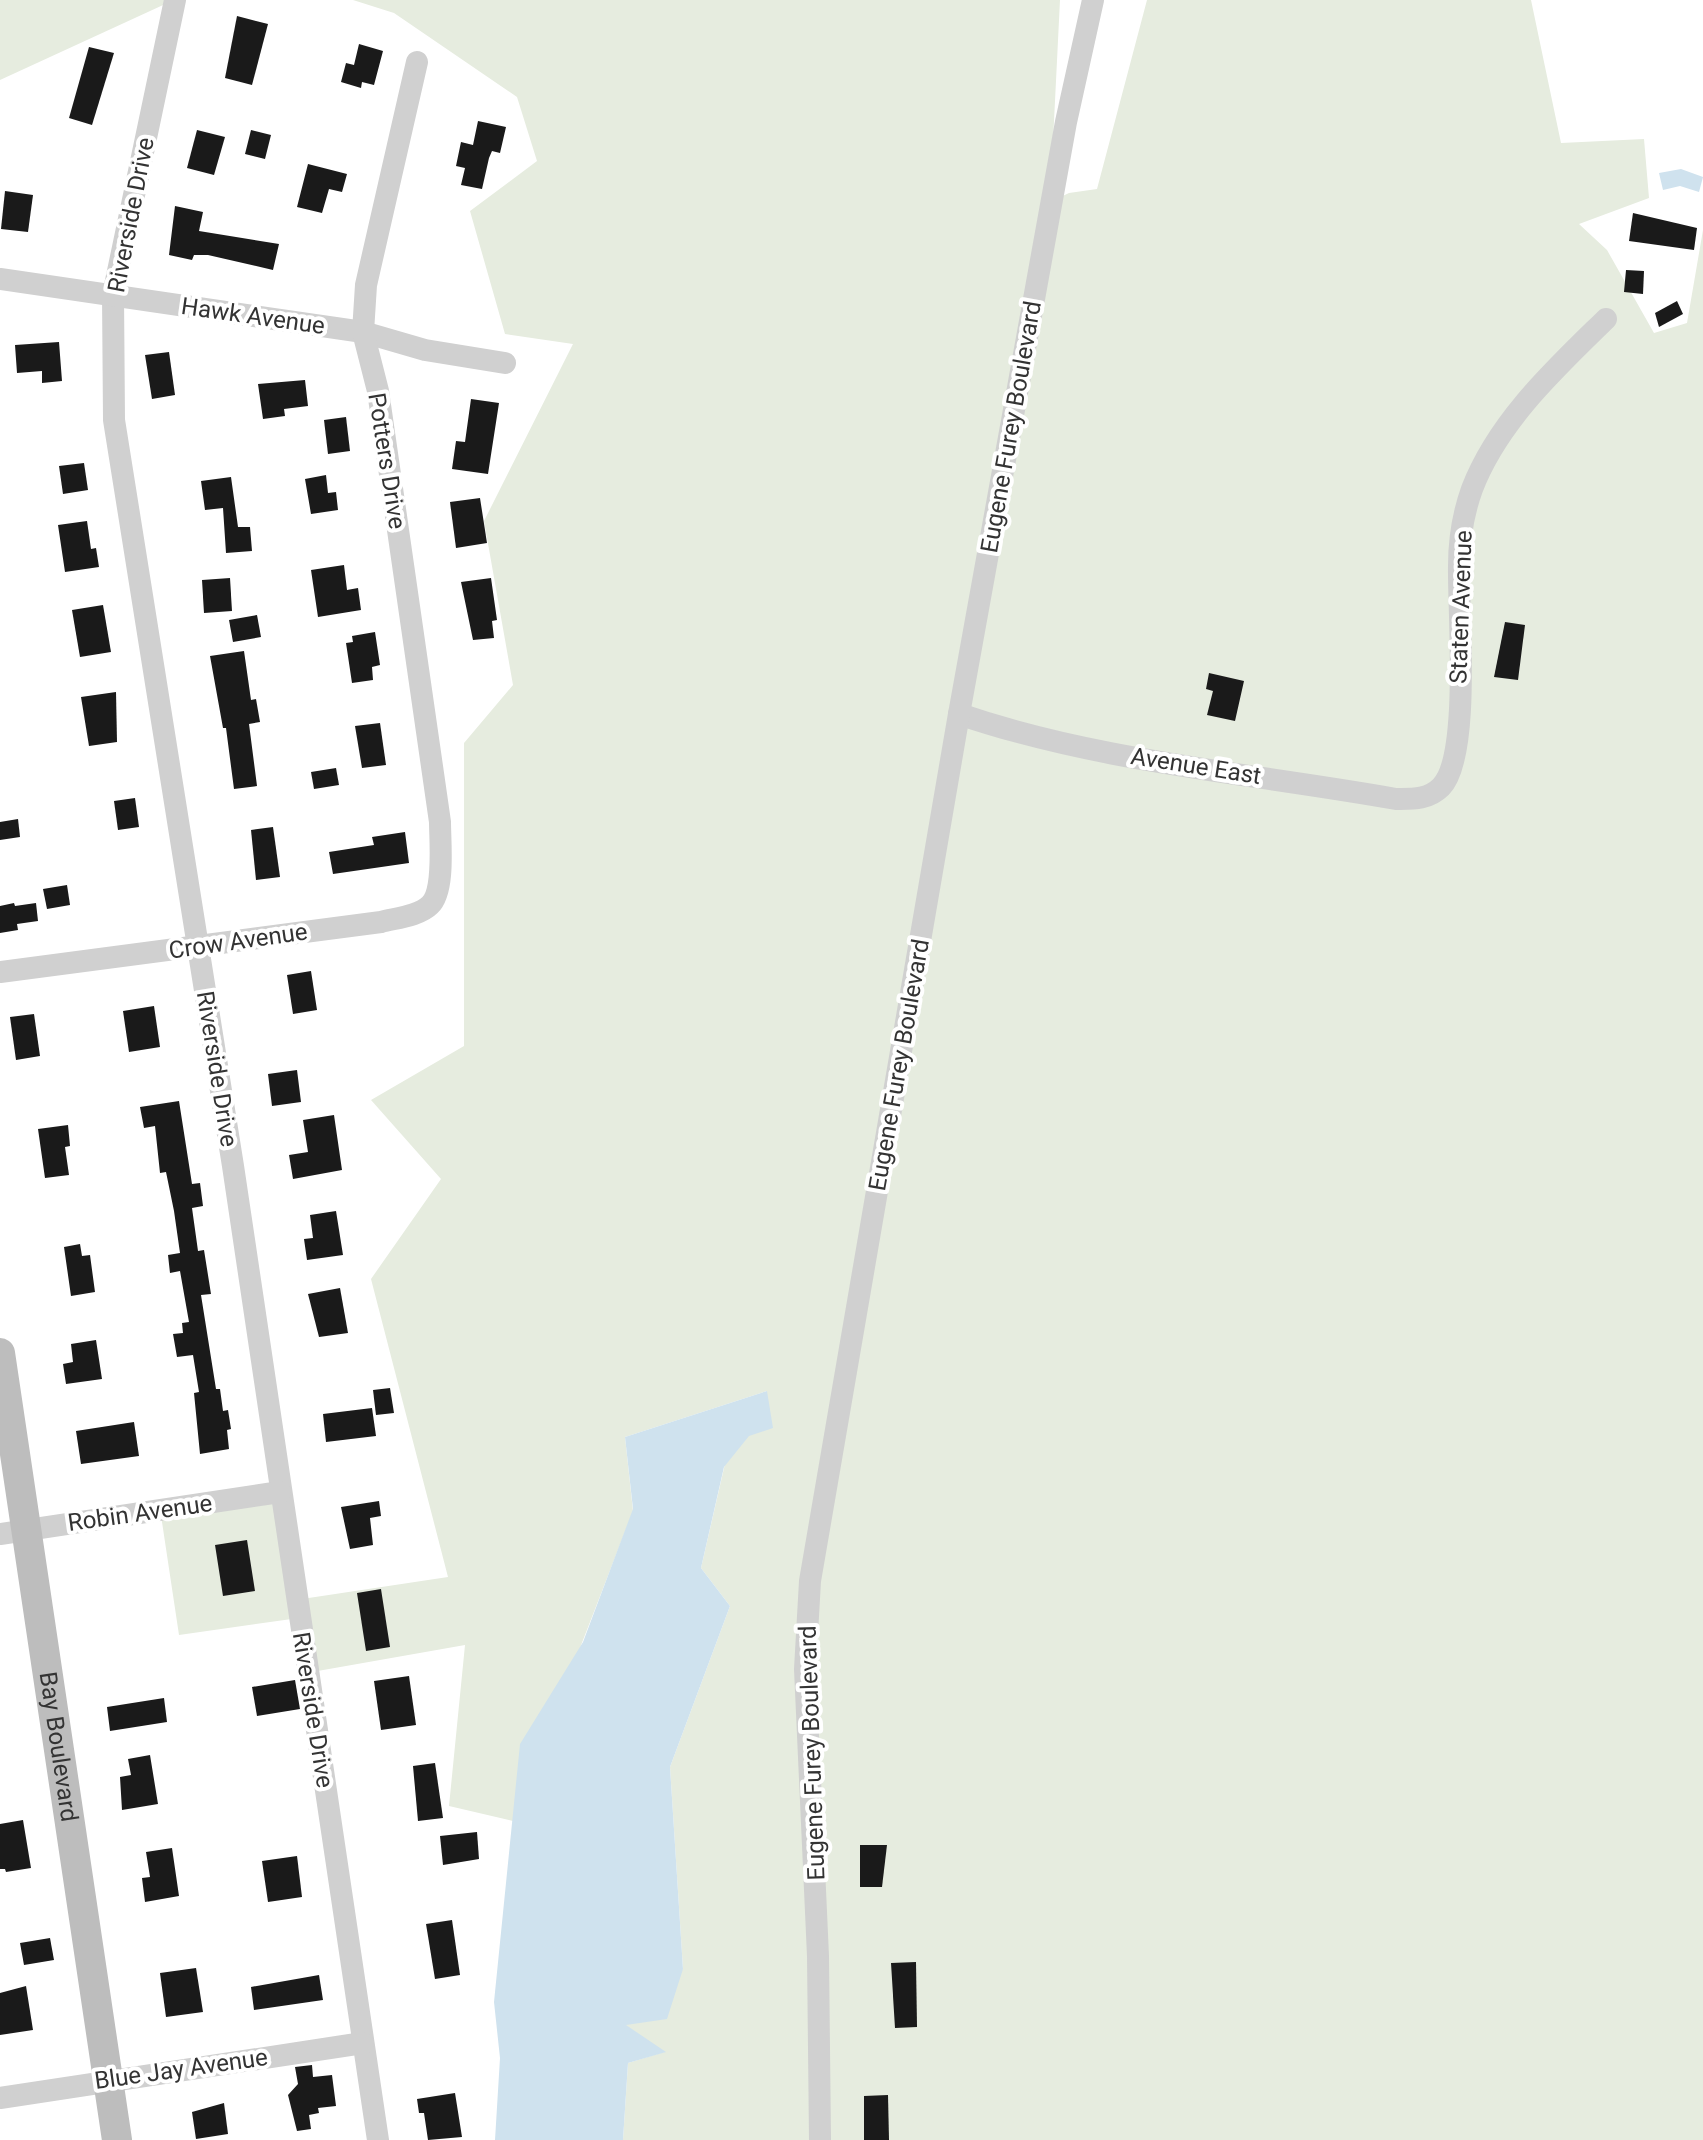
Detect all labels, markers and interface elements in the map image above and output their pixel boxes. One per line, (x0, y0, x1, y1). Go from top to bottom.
street label: Riverside Drive (102, 135, 160, 295)
street label: Hawk Avenue (179, 292, 327, 340)
street label: Eugene Furey Boulevard (975, 299, 1047, 555)
street label: Potters Drive (362, 391, 412, 531)
street label: Staten Avenue (1444, 530, 1478, 684)
street label: Avenue East (1129, 742, 1263, 790)
street label: Crow Avenue (167, 917, 309, 965)
street label: Eugene Furey Boulevard (863, 937, 935, 1193)
street label: Riverside Drive (191, 989, 243, 1149)
street label: Robin Avenue (66, 1489, 214, 1537)
street label: Eugene Furey Boulevard (794, 1625, 830, 1881)
street label: Riverside Drive (287, 1630, 339, 1790)
street label: Bay Boulevard (34, 1670, 84, 1824)
street label: Blue Jay Avenue (93, 2043, 269, 2095)

